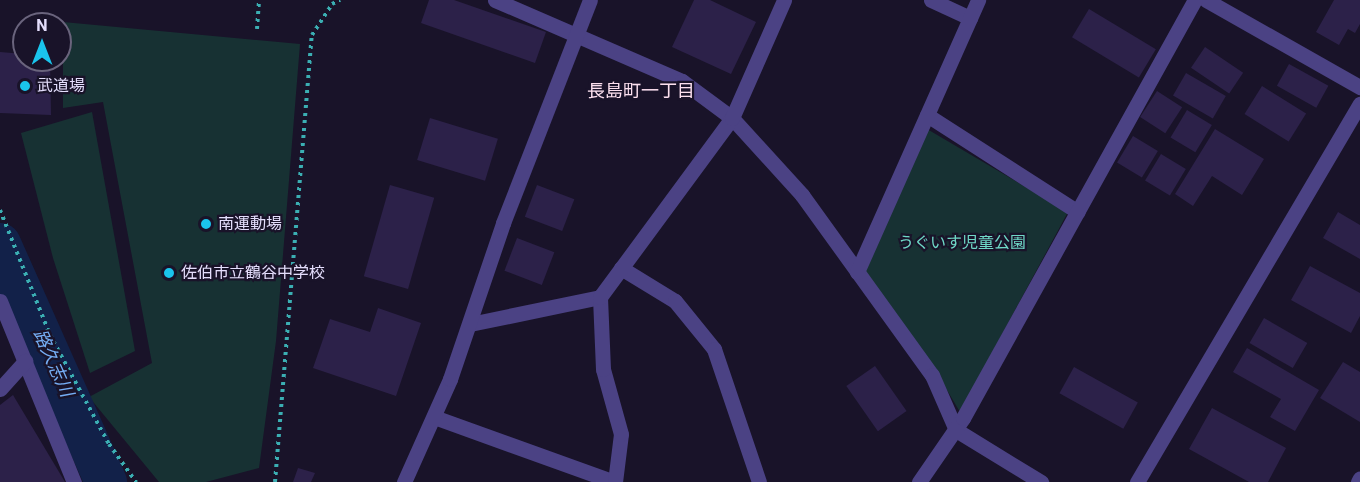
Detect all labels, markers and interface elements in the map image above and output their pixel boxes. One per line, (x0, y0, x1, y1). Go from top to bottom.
north arrow (12, 12, 72, 72)
text: N (36, 16, 48, 35)
place label: 武道場 (37, 76, 85, 96)
marker: 武道場 (18, 79, 32, 93)
district label: 長島町一丁目 (587, 80, 695, 102)
place label: 南運動場 (218, 214, 282, 234)
marker: 南運動場 (199, 217, 213, 231)
park label: うぐいす児童公園 (898, 233, 1026, 253)
place label: 佐伯市立鶴谷中学校 (181, 263, 325, 283)
marker: 佐伯市立鶴谷中学校 (162, 266, 176, 280)
water label: 路久志川 (28, 326, 78, 400)

